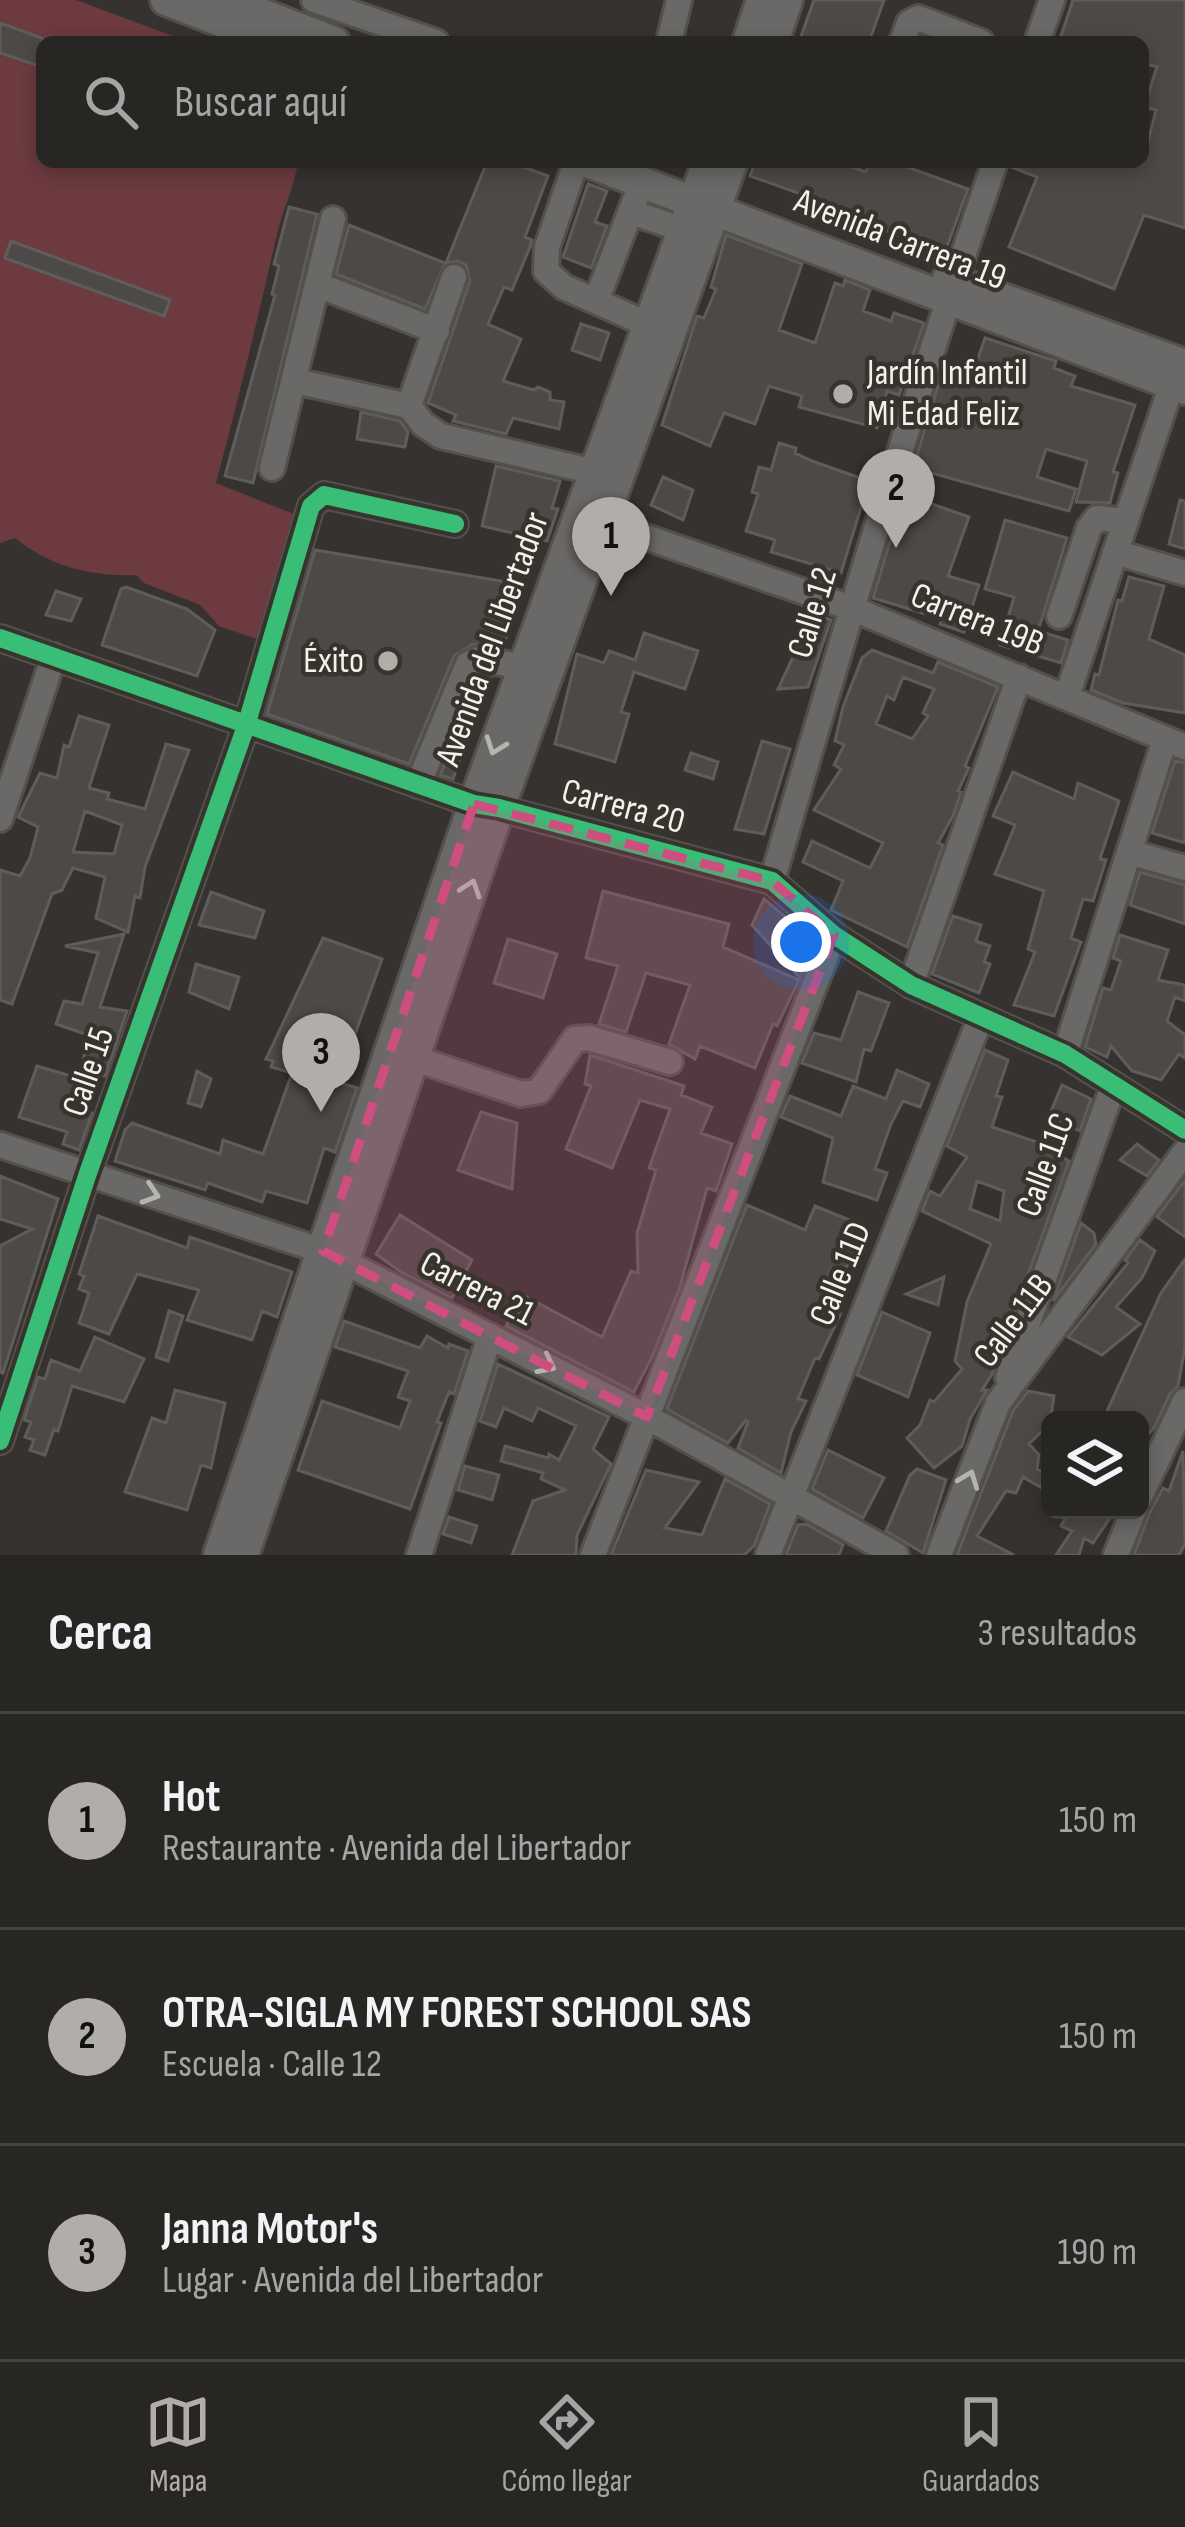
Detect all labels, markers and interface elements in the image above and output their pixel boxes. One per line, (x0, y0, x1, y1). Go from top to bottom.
search box (36, 36, 1149, 168)
icon: search (78, 69, 144, 135)
text: Buscar aquí (174, 75, 347, 130)
street label: Avenida Carrera 19 (787, 180, 1012, 300)
place label: Jardín Infantil Mi Edad Feliz (866, 352, 1027, 436)
marker: Jardín Infantil Mi Edad Feliz (830, 381, 856, 407)
pin: 2 (857, 449, 935, 548)
pin: 1 (572, 497, 650, 596)
street label: Avenida del Libertador (427, 506, 559, 773)
street label: Calle 12 (779, 563, 847, 663)
street label: Carrera 19B (904, 574, 1050, 666)
place label: Éxito (303, 640, 364, 683)
marker: Éxito (375, 648, 401, 674)
one-way arrow (485, 734, 510, 755)
street label: Carrera 20 (557, 770, 689, 844)
one-way arrow (457, 879, 481, 900)
your location (771, 912, 831, 972)
pin: 3 (282, 1013, 360, 1112)
street label: Calle 15 (54, 1022, 124, 1122)
street label: Calle 11C (1008, 1107, 1084, 1223)
one-way arrow (140, 1180, 161, 1205)
street label: Calle 11D (801, 1216, 881, 1332)
street label: Carrera 21 (413, 1242, 542, 1336)
street label: Calle 11B (965, 1266, 1063, 1376)
one-way arrow (534, 1351, 555, 1374)
map controls (1041, 1411, 1149, 1519)
button: layers (1041, 1411, 1149, 1519)
one-way arrow (954, 1470, 979, 1491)
text: Cerca (48, 1603, 153, 1664)
text: 3 resultados (977, 1610, 1137, 1657)
text: Hot (162, 1770, 220, 1825)
text: 1 (79, 1797, 95, 1844)
text: 150 m (1059, 1797, 1137, 1844)
text: Restaurante · Avenida del Libertador (162, 1825, 631, 1872)
text: OTRA-SIGLA MY FOREST SCHOOL SAS (162, 1986, 752, 2041)
text: 2 (78, 2013, 96, 2060)
text: 150 m (1059, 2013, 1137, 2060)
text: Escuela · Calle 12 (162, 2041, 382, 2088)
text: Janna Motor's (162, 2202, 378, 2257)
text: 3 (78, 2229, 96, 2276)
text: 190 m (1057, 2229, 1137, 2276)
text: Lugar · Avenida del Libertador (162, 2257, 543, 2304)
tab: Mapa (145, 2389, 211, 2501)
tab: Cómo llegar (502, 2389, 632, 2501)
tab: Guardados (922, 2389, 1040, 2501)

